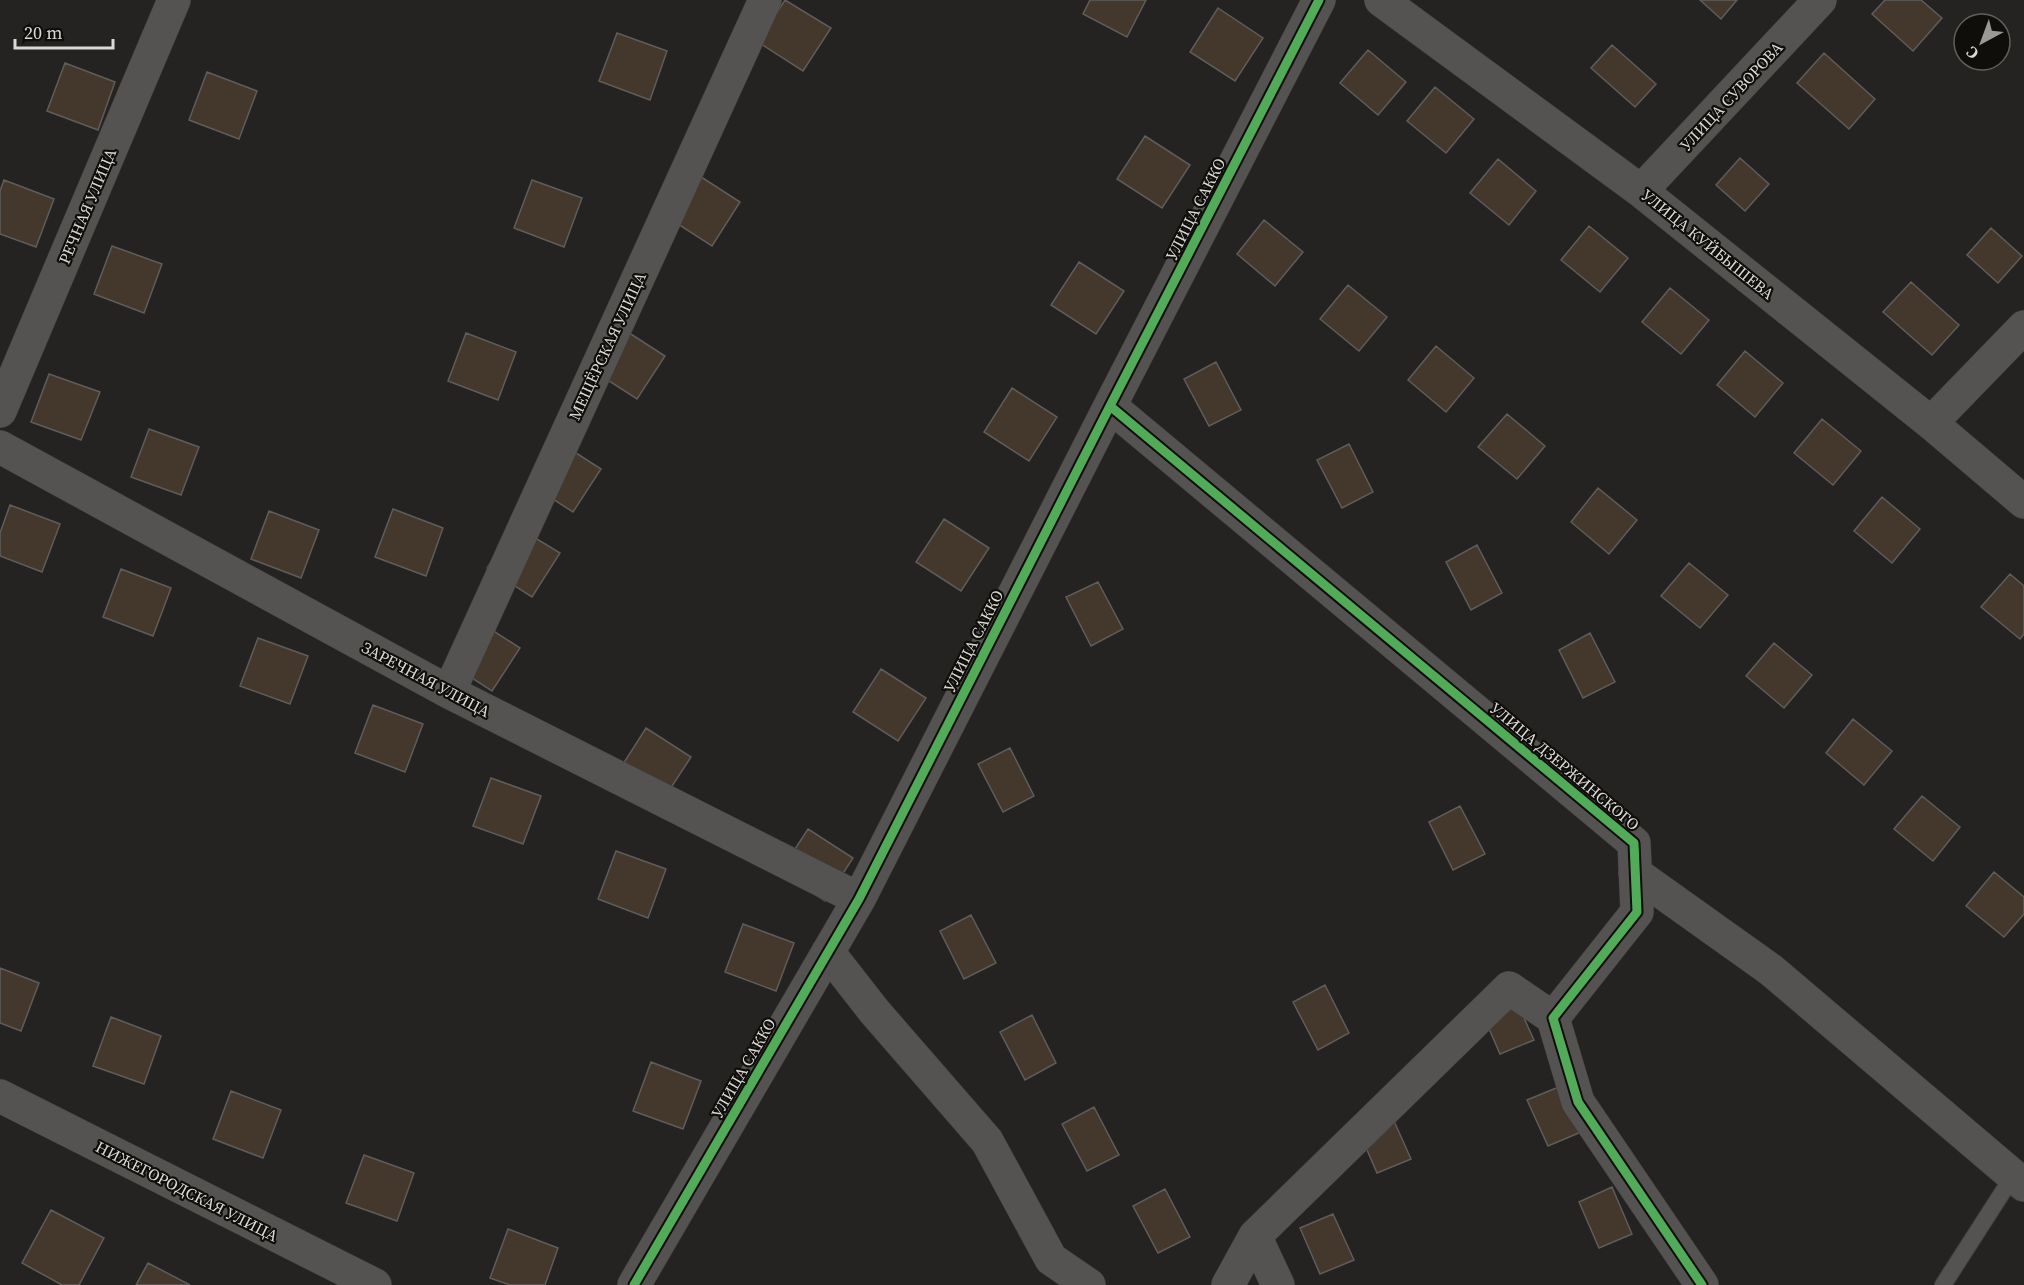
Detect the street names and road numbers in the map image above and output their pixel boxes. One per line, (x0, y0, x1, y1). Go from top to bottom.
street label: УЛИЦА СУВОРОВА (1674, 36, 1788, 155)
street label: РЕЧНАЯ УЛИЦА (53, 145, 121, 267)
street label: УЛИЦА САККО (1160, 154, 1230, 264)
street label: УЛИЦА КУЙБЫШЕВА (1637, 184, 1779, 305)
street label: МЕЩЁРСКАЯ УЛИЦА (563, 268, 651, 424)
street label: УЛИЦА САККО (938, 586, 1008, 696)
street label: ЗАРЕЧНАЯ УЛИЦА (358, 636, 494, 722)
street label: УЛИЦА ДЗЕРЖИНСКОГО (1486, 697, 1644, 835)
street label: УЛИЦА САККО (705, 1014, 781, 1122)
street label: НИЖЕГОРОДСКАЯ УЛИЦА (92, 1135, 282, 1247)

